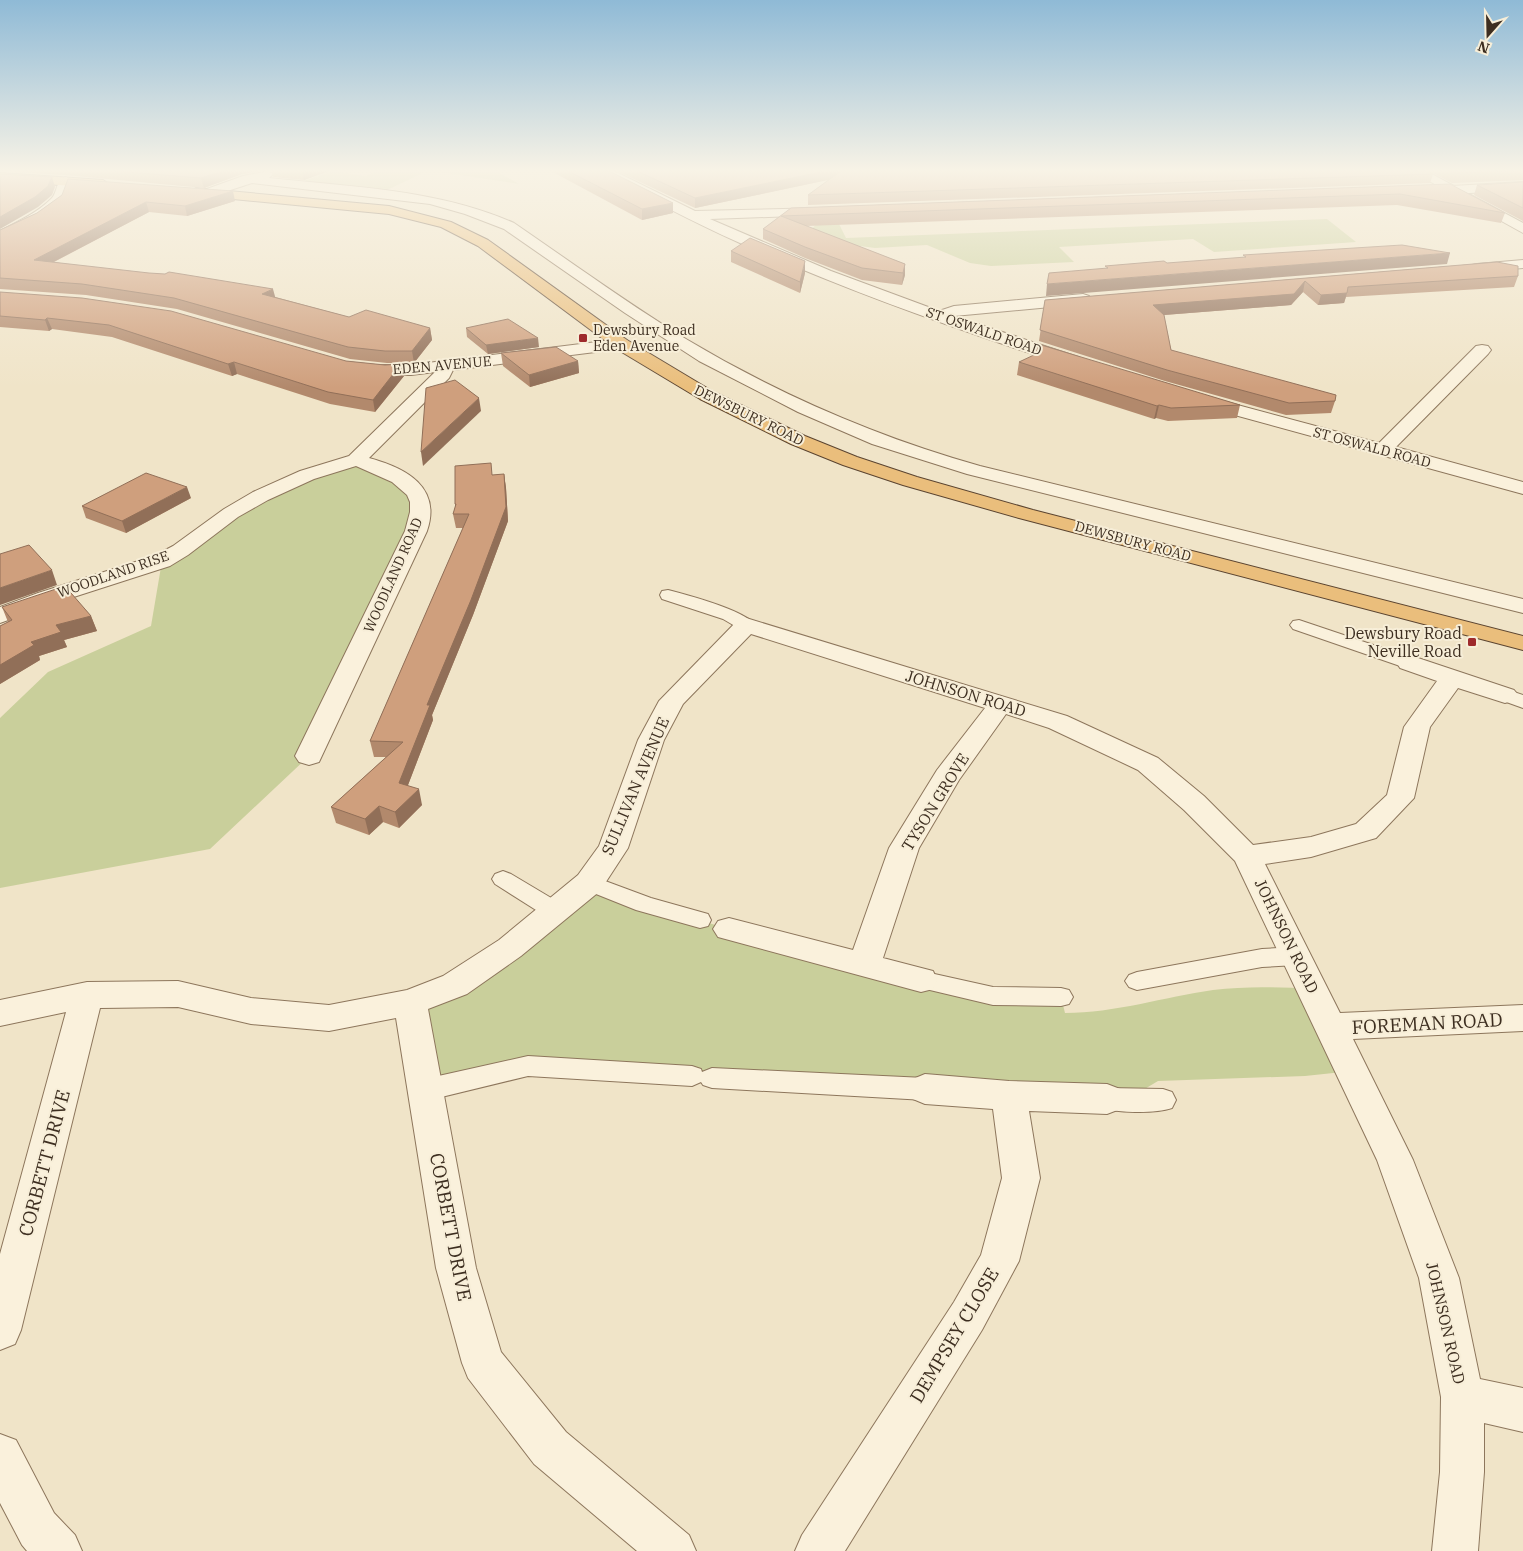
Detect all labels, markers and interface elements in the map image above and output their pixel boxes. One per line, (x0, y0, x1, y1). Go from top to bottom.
north arrow (1463, 10, 1513, 60)
text: N (1475, 37, 1492, 58)
street label: ST OSWALD ROAD (924, 303, 1044, 359)
place label: Dewsbury Road Eden Avenue (593, 321, 696, 355)
marker: Dewsbury Road Eden Avenue (577, 332, 589, 344)
street label: EDEN AVENUE (392, 352, 492, 378)
street label: DEWSBURY ROAD (691, 381, 807, 449)
street label: ST OSWALD ROAD (1311, 423, 1433, 471)
street label: WOODLAND ROAD (360, 515, 426, 635)
street label: DEWSBURY ROAD (1073, 517, 1193, 565)
street label: WOODLAND RISE (55, 546, 171, 602)
place label: Dewsbury Road Neville Road (1344, 623, 1462, 661)
marker: Dewsbury Road Neville Road (1466, 636, 1478, 648)
street label: JOHNSON ROAD (903, 665, 1029, 721)
street label: SULLIVAN AVENUE (597, 714, 673, 858)
street label: TYSON GROVE (897, 749, 973, 855)
street label: JOHNSON ROAD (1251, 876, 1323, 996)
street label: FOREMAN ROAD (1351, 1007, 1503, 1039)
street label: CORBETT DRIVE (13, 1087, 75, 1239)
street label: CORBETT DRIVE (425, 1151, 477, 1303)
street label: JOHNSON ROAD (1422, 1260, 1470, 1386)
street label: DEMPSEY CLOSE (904, 1263, 1004, 1407)

